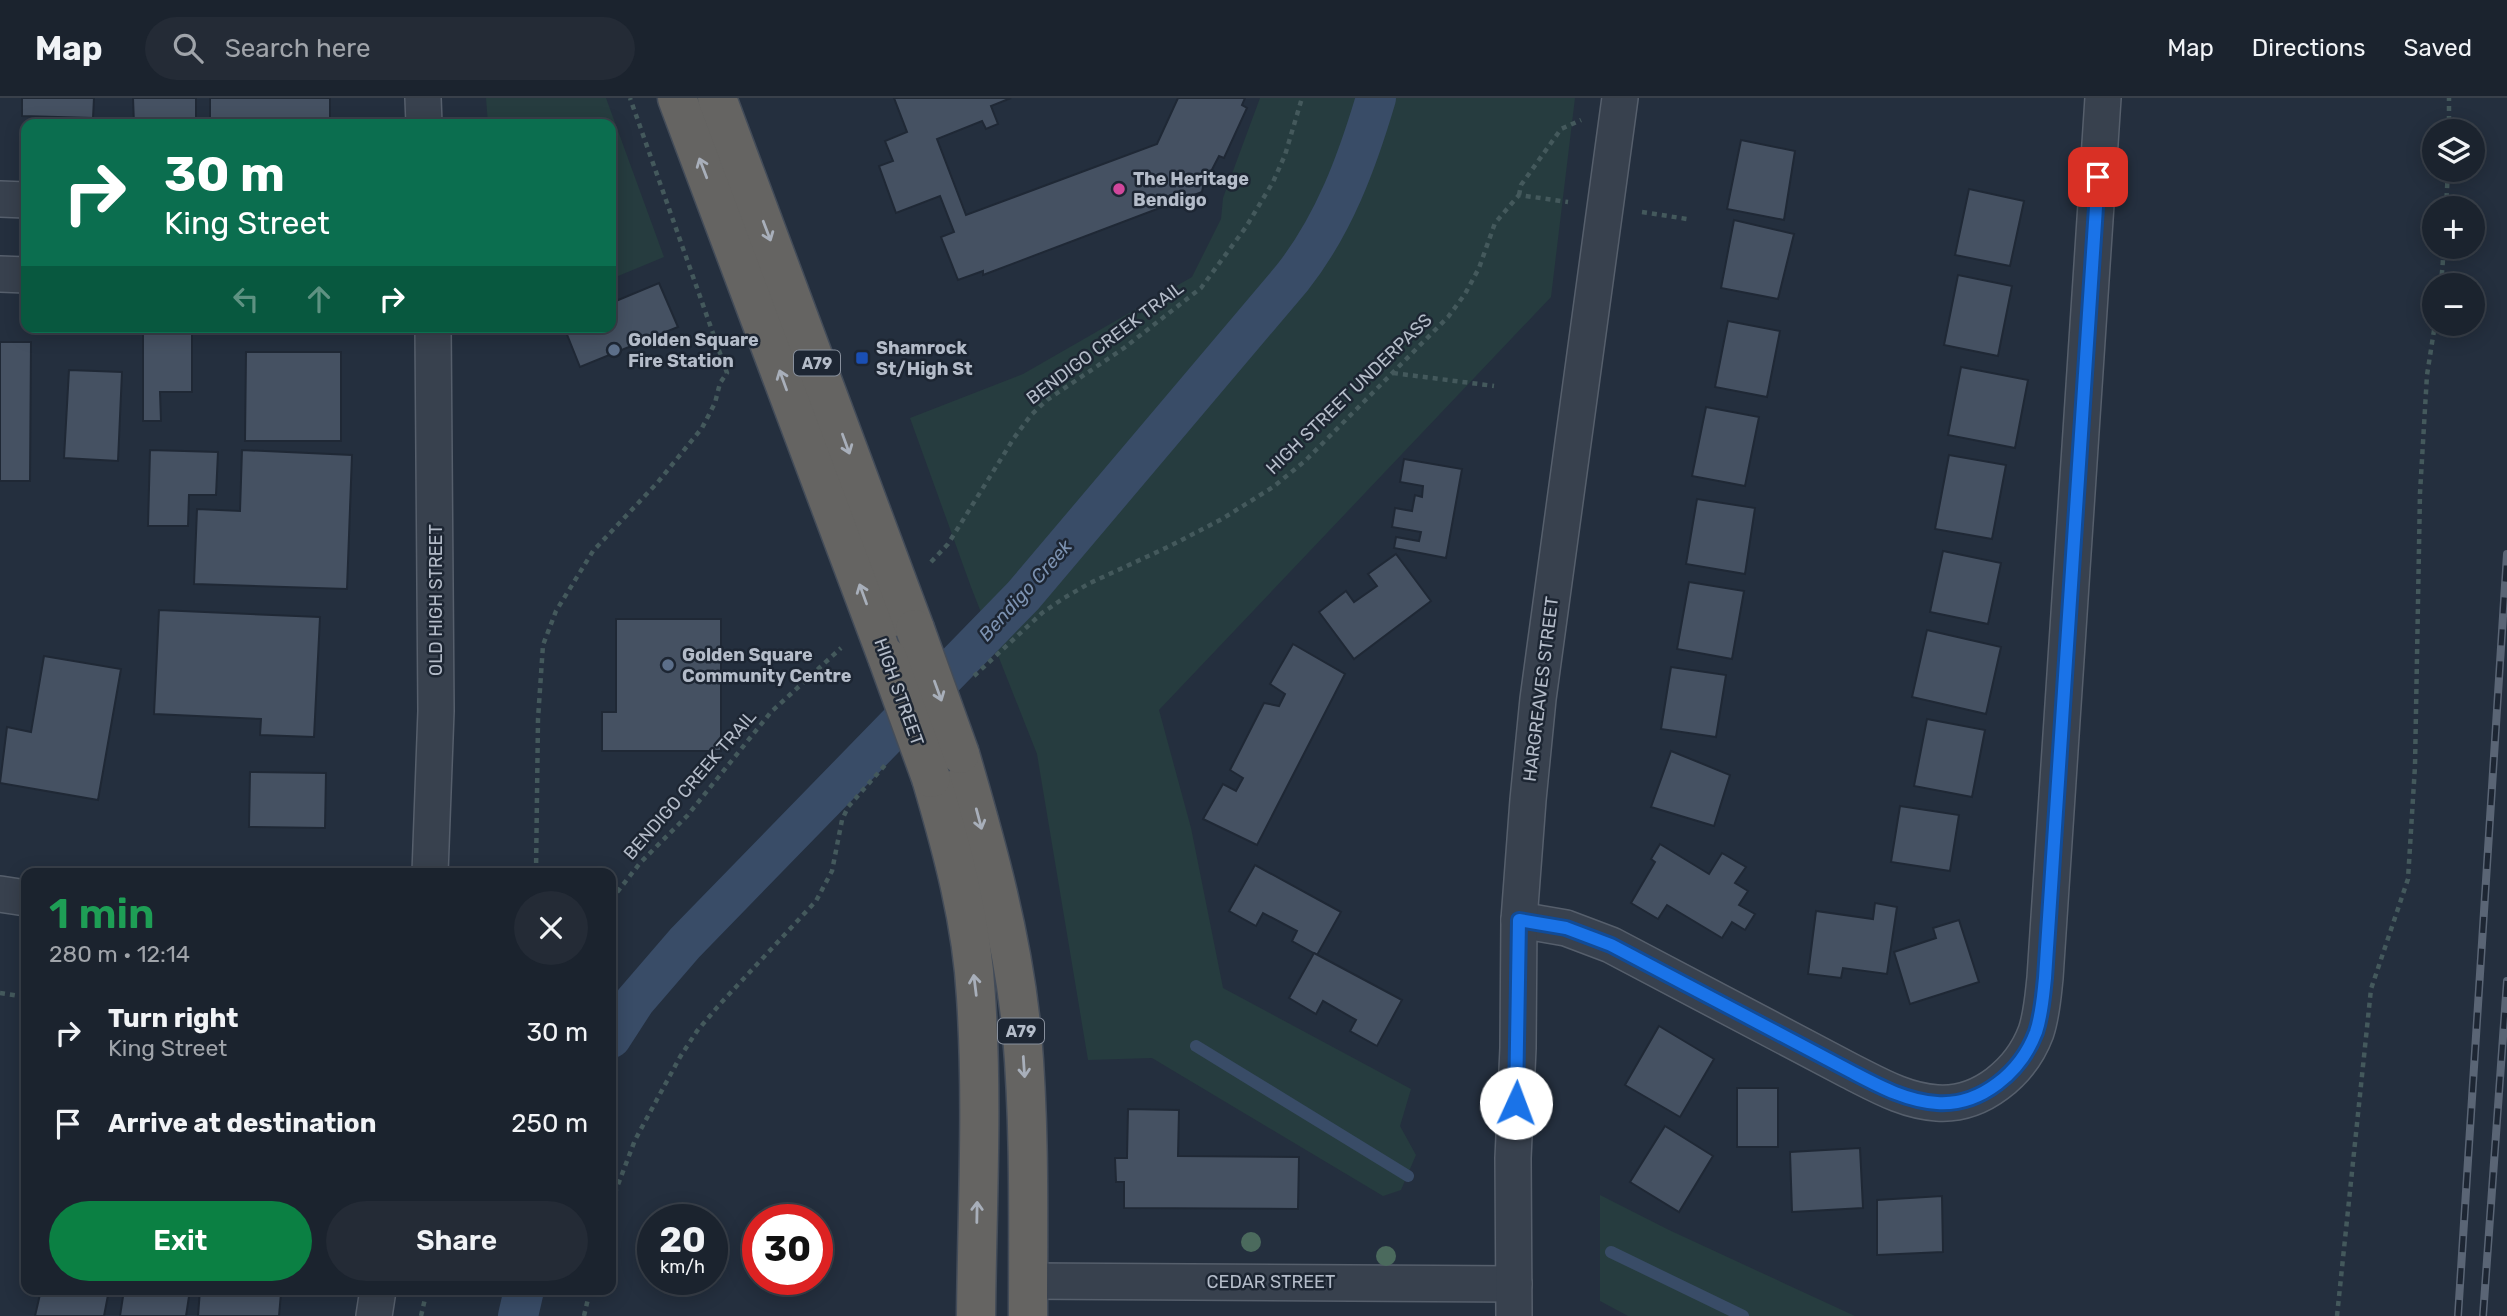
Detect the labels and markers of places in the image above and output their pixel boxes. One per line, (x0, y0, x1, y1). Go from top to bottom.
pin (2068, 147, 2128, 207)
place label: The Heritage Bendigo (1133, 168, 1249, 211)
marker: The Heritage Bendigo (1111, 181, 1127, 197)
place label: Golden Square Fire Station (628, 329, 759, 372)
place label: Shamrock St/High St (876, 337, 973, 380)
marker: Golden Square Fire Station (606, 342, 622, 358)
marker: Shamrock St/High St (854, 350, 870, 366)
place label: Golden Square Community Centre (682, 644, 852, 687)
marker: Golden Square Community Centre (660, 657, 676, 673)

